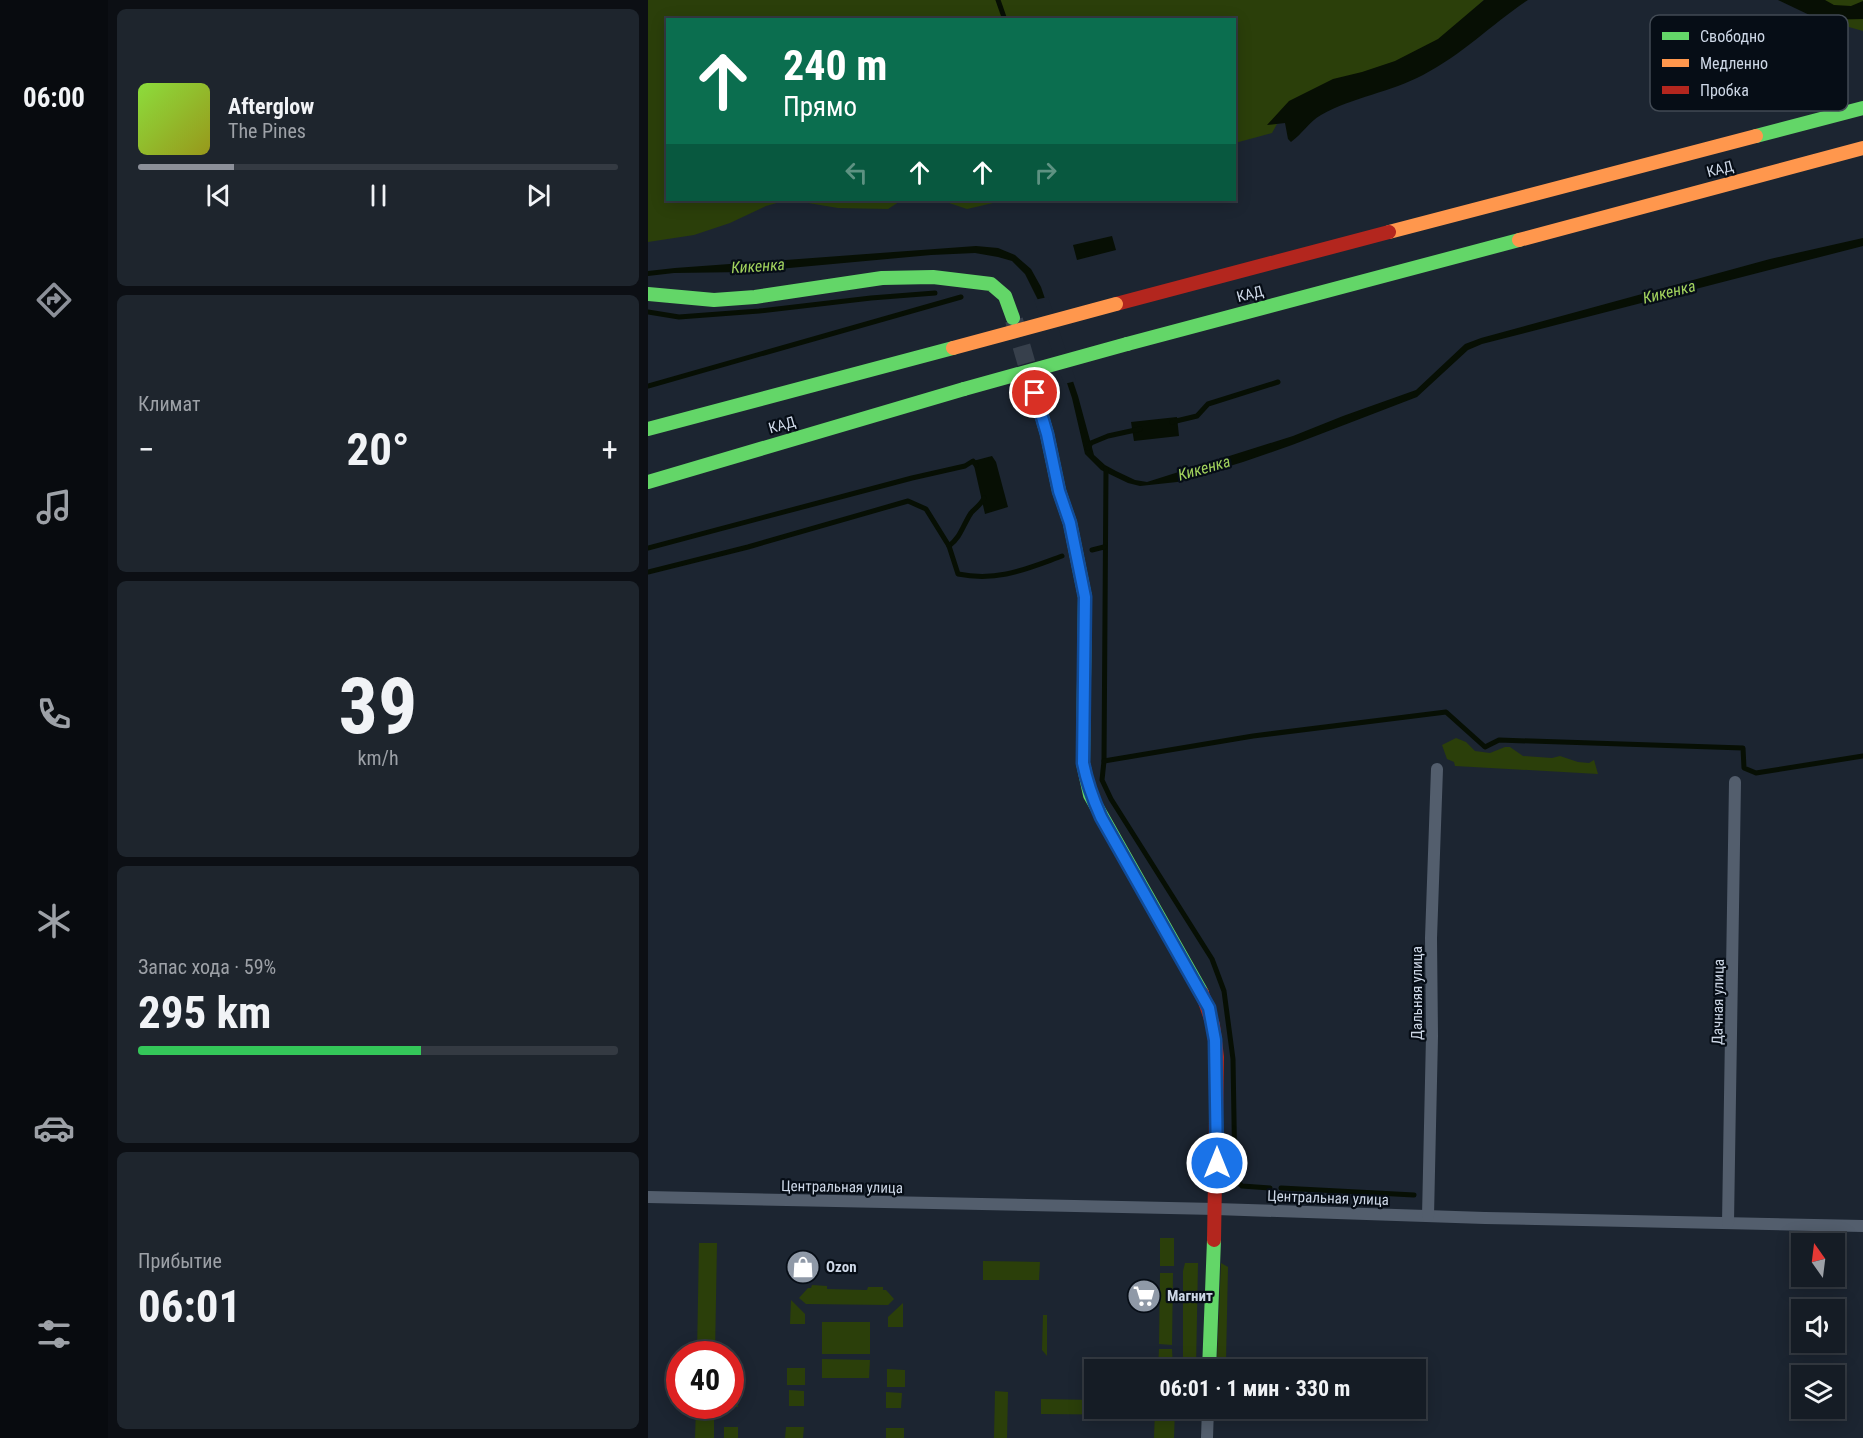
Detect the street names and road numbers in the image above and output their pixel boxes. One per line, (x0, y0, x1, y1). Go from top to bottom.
street label: КАД (1705, 157, 1736, 181)
street label: КАД (1235, 282, 1266, 306)
street label: КАД (766, 413, 798, 437)
street label: Дальняя улица (1408, 946, 1426, 1040)
street label: Дачная улица (1708, 959, 1728, 1045)
street label: Центральная улица (781, 1177, 903, 1197)
street label: Центральная улица (1267, 1187, 1389, 1209)

